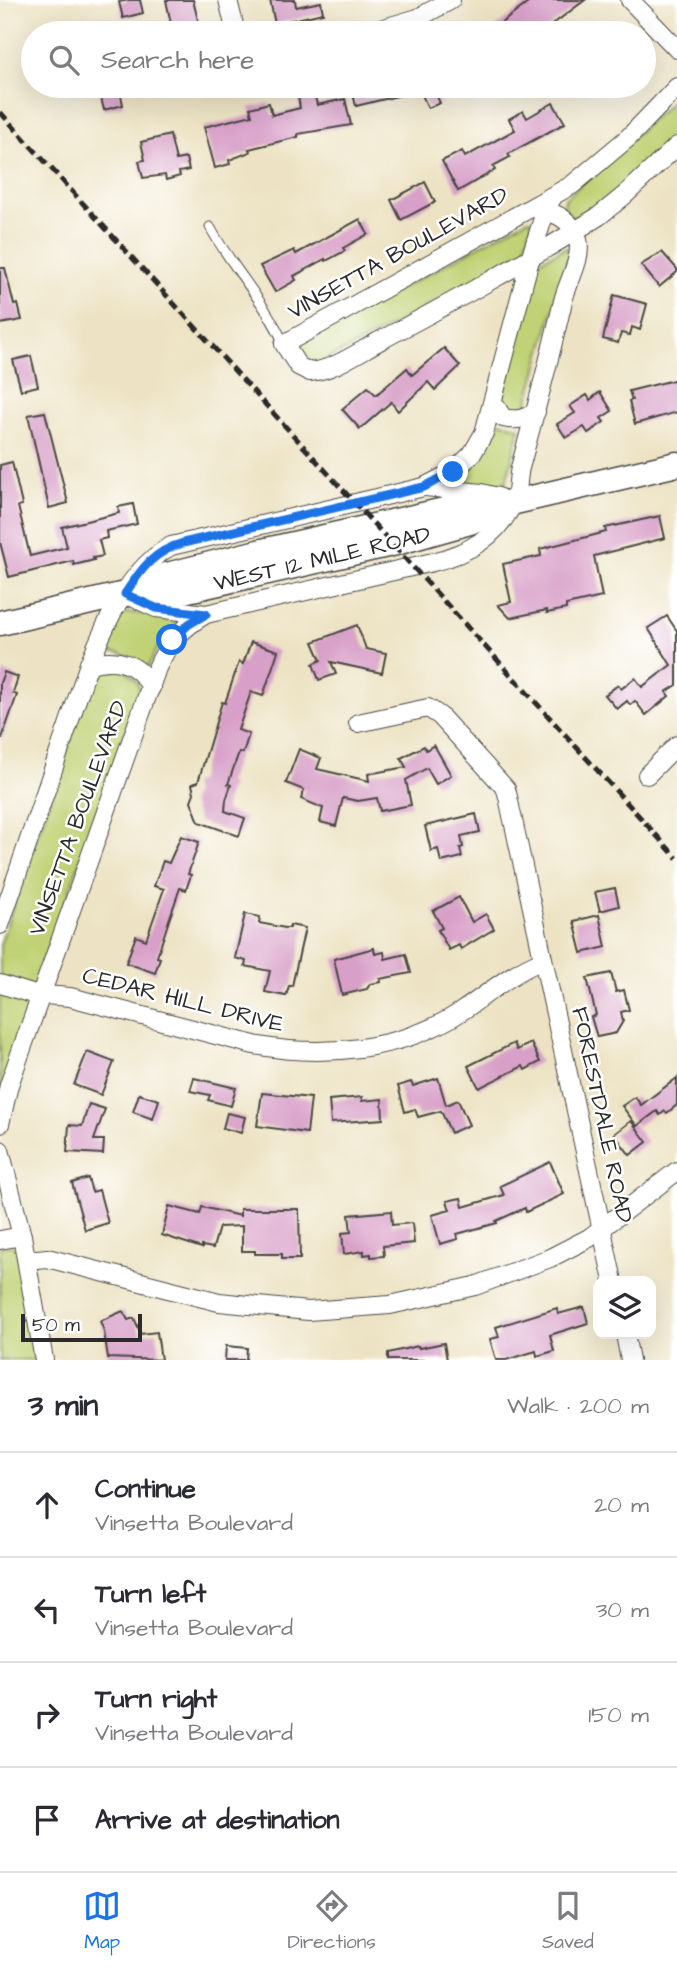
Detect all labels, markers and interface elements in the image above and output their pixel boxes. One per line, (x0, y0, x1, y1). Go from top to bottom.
search box (21, 21, 656, 98)
icon: search (45, 41, 83, 79)
text: Search here (101, 42, 254, 78)
street label: VINSETTA BOULEVARD (282, 179, 514, 327)
route end (437, 456, 468, 487)
street label: WEST 12 MILE ROAD (210, 518, 434, 600)
route start (156, 624, 187, 655)
street label: VINSETTA BOULEVARD (21, 696, 135, 940)
street label: CEDAR HILL DRIVE (79, 960, 287, 1041)
street label: FORESTDALE ROAD (563, 1004, 641, 1226)
map controls (593, 1276, 656, 1339)
button: layers (593, 1276, 656, 1339)
scale bar (21, 1311, 142, 1343)
text: 50 m (32, 1312, 80, 1339)
text: 3 min (28, 1385, 98, 1427)
text: Walk · 200 m (507, 1390, 649, 1422)
text: Continue (95, 1471, 196, 1507)
icon: ahead (28, 1486, 66, 1524)
text: 20 m (594, 1489, 649, 1521)
text: Vinsetta Boulevard (95, 1507, 293, 1539)
text: Turn left (95, 1576, 206, 1612)
icon: left (28, 1591, 66, 1629)
text: 30 m (596, 1594, 649, 1626)
text: Vinsetta Boulevard (95, 1612, 293, 1644)
text: Turn right (95, 1681, 217, 1717)
icon: right (28, 1696, 66, 1734)
text: 150 m (588, 1699, 649, 1731)
text: Vinsetta Boulevard (95, 1717, 293, 1749)
icon: arrive (28, 1801, 66, 1839)
text: Arrive at destination (95, 1802, 340, 1838)
tab: Map (83, 1887, 121, 1956)
tab: Directions (287, 1887, 376, 1956)
tab: Saved (542, 1887, 594, 1956)

